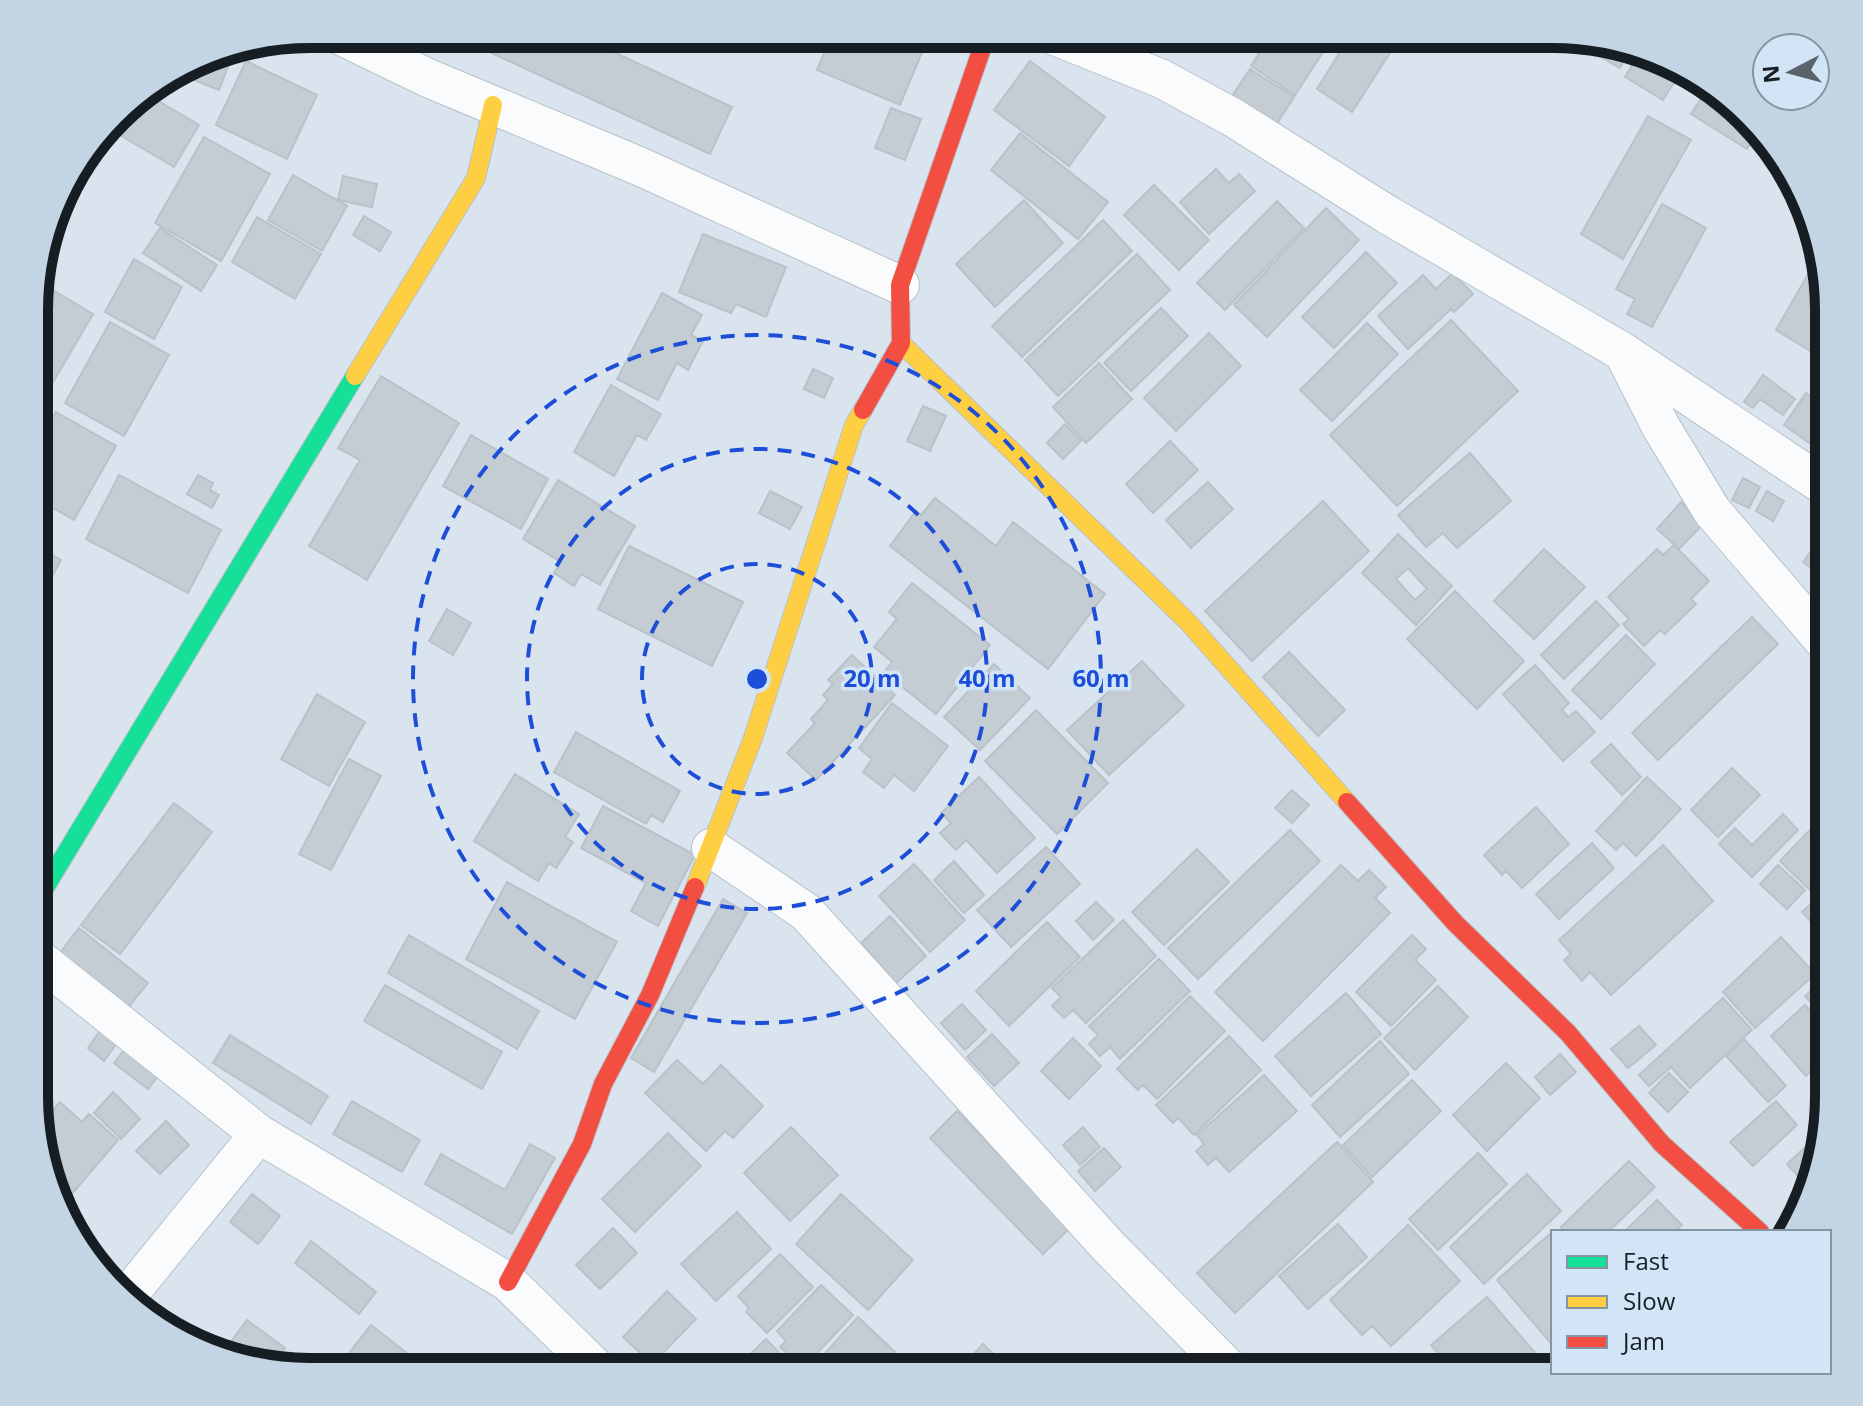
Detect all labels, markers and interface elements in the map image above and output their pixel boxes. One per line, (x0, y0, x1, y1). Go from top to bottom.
north arrow (1751, 32, 1831, 112)
text: N (1754, 64, 1786, 85)
text: 20 m (843, 661, 901, 694)
text: 40 m (958, 661, 1016, 694)
text: 60 m (1072, 661, 1130, 694)
centre of rings (743, 665, 771, 693)
legend (1551, 1230, 1831, 1374)
text: Fast (1623, 1244, 1669, 1277)
text: Slow (1623, 1284, 1676, 1317)
text: Jam (1621, 1324, 1665, 1357)

